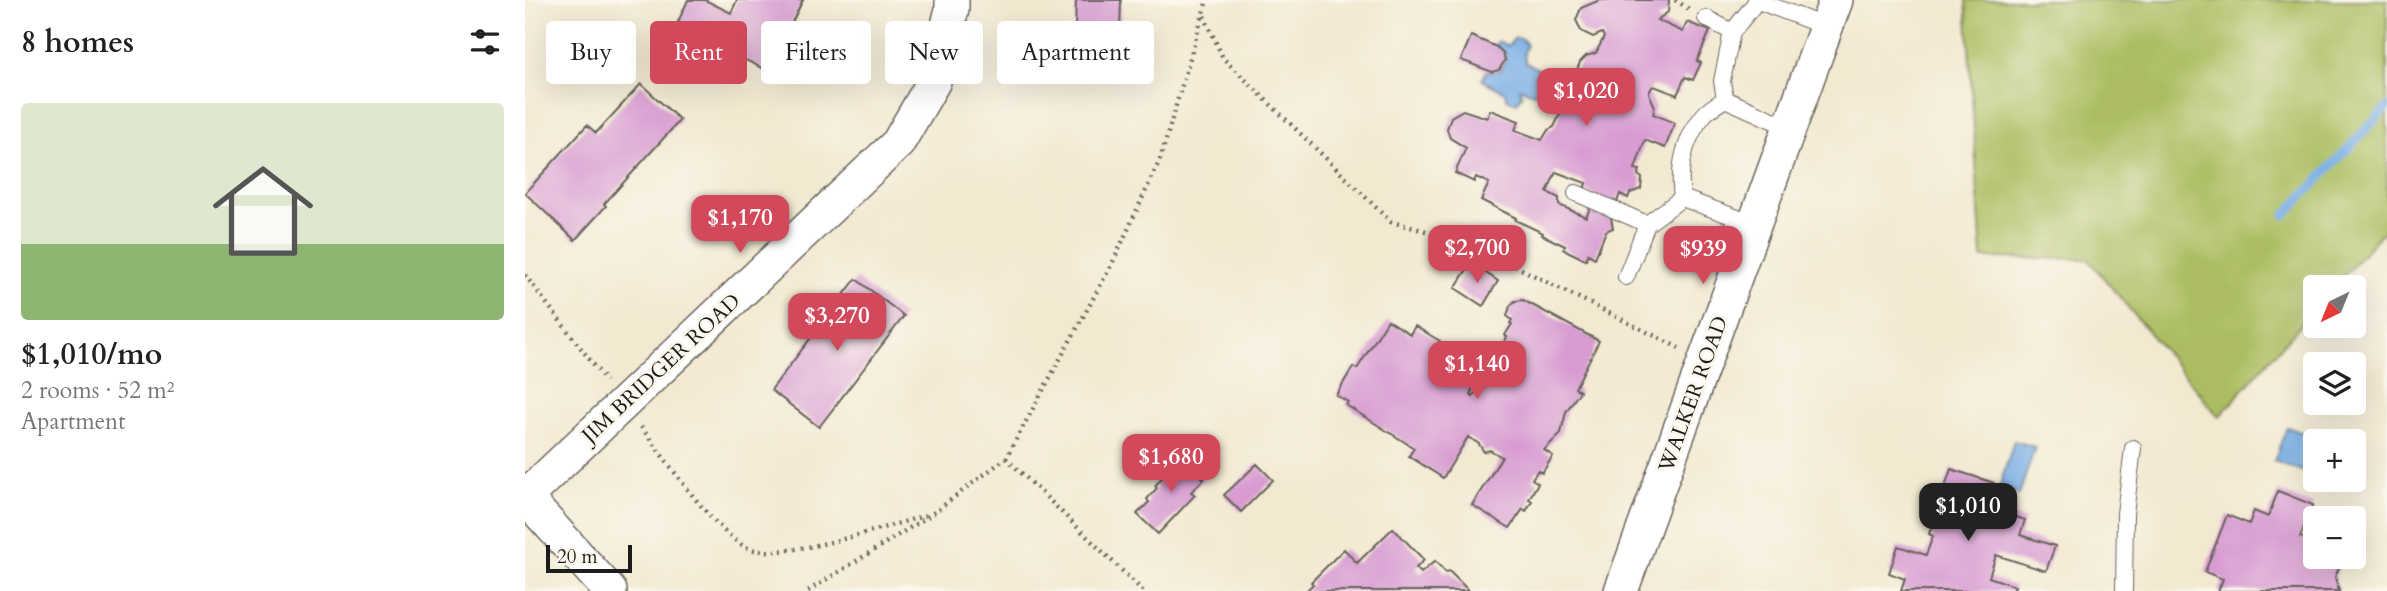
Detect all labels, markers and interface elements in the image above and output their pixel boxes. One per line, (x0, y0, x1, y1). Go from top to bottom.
chip: Buy (546, 21, 636, 84)
chip: Rent (650, 21, 747, 84)
chip: Filters (761, 21, 871, 84)
chip: New (885, 21, 983, 84)
chip: Apartment (997, 21, 1154, 84)
text: 8 homes (21, 22, 134, 63)
icon: filters (466, 23, 504, 61)
pin: $1,020 (1529, 68, 1643, 128)
text: $1,020 (1553, 75, 1619, 106)
icon: home (200, 148, 326, 274)
pin: $1,170 (683, 196, 797, 255)
text: $1,170 (707, 202, 773, 233)
pin: $2,700 (1420, 226, 1534, 285)
pin: $939 (1662, 226, 1744, 286)
text: $2,700 (1444, 232, 1510, 263)
text: $939 (1679, 233, 1727, 264)
north arrow (2303, 275, 2366, 338)
map controls (2303, 275, 2366, 569)
street label: JIM BRIDGER ROAD (573, 287, 747, 452)
pin: $3,270 (780, 294, 894, 353)
text: $3,270 (804, 300, 870, 331)
street label: WALKER ROAD (1651, 312, 1735, 477)
text: $1,010/mo (21, 334, 162, 375)
pin: $1,140 (1420, 342, 1534, 401)
text: $1,140 (1444, 348, 1510, 379)
button: layers (2303, 352, 2366, 415)
text: 2 rooms · 52 m² (21, 375, 174, 406)
text: Apartment (21, 406, 125, 437)
button: + (2303, 429, 2366, 492)
pin: $1,680 (1114, 434, 1228, 494)
text: $1,680 (1138, 441, 1204, 472)
pin: $1,010 (1911, 484, 2025, 543)
text: $1,010 (1935, 490, 2001, 521)
button: − (2303, 506, 2366, 569)
scale bar (546, 542, 632, 574)
text: 20 m (557, 544, 598, 570)

